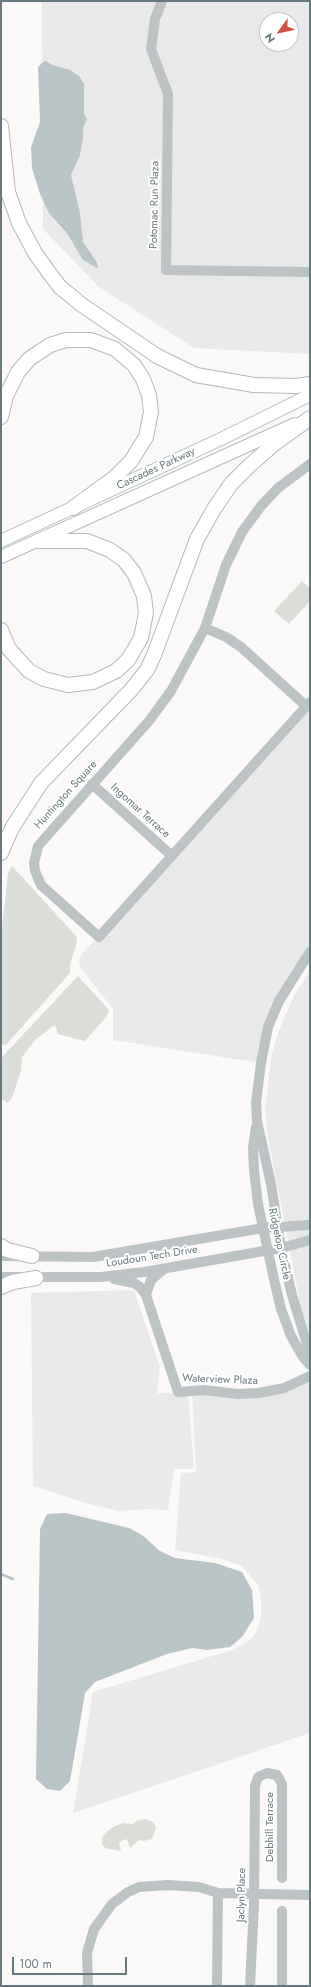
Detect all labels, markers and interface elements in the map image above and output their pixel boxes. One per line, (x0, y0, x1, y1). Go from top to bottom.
north arrow (259, 12, 299, 52)
text: N (261, 30, 279, 46)
street label: Potomac Run Plaza (148, 161, 162, 249)
street label: Cascades Parkway (115, 445, 197, 493)
street label: Huntington Square (32, 758, 100, 832)
street label: Ingomar Terrace (108, 781, 172, 841)
street label: Ridgetop Circle (265, 1207, 293, 1281)
street label: Loudoun Tech Drive (105, 1243, 199, 1271)
street label: Waterview Plaza (182, 1372, 258, 1388)
street label: Debhill Terrace (263, 1792, 277, 1862)
street label: Jaclyn Place (235, 1868, 249, 1922)
scale bar (14, 1949, 129, 1975)
text: 100 m (19, 1955, 52, 1973)

